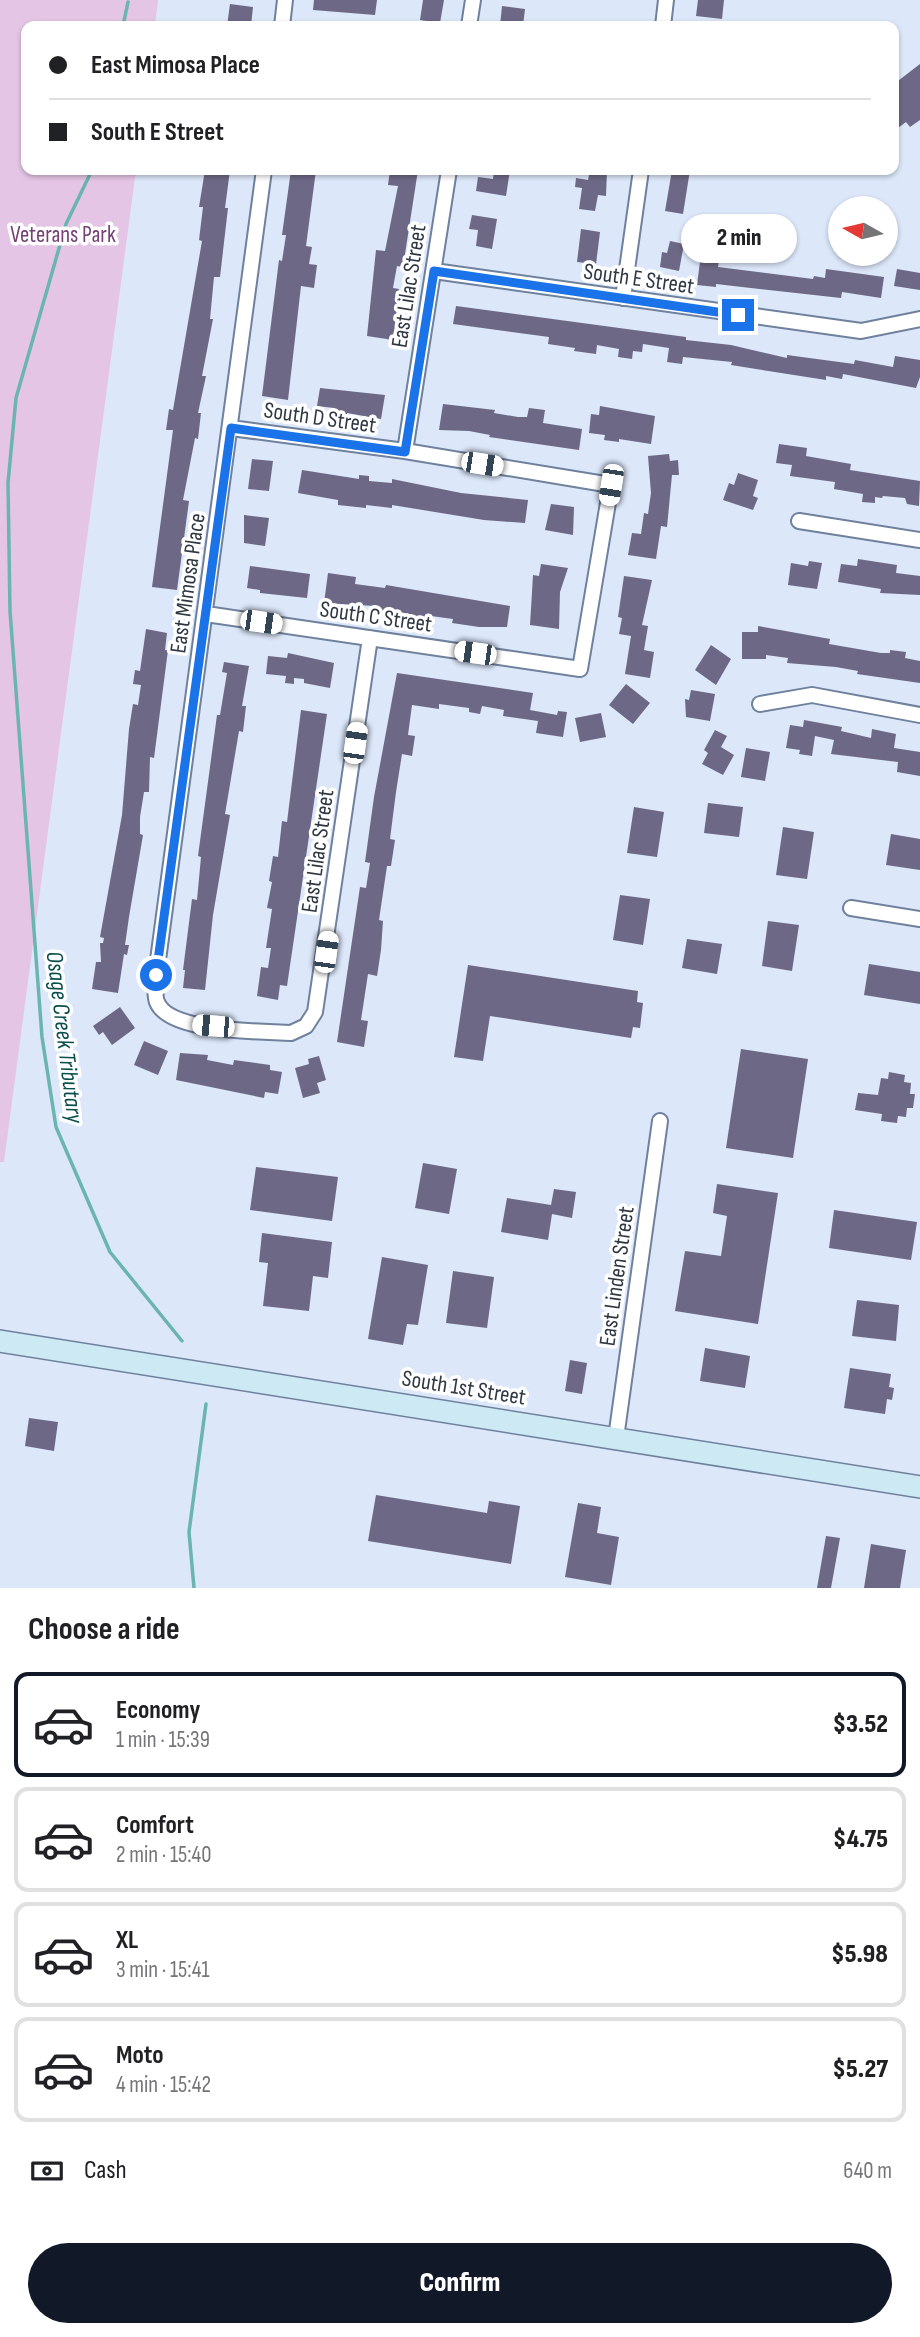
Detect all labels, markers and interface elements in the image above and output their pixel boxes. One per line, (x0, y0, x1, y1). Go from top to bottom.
text: East Mimosa Place (91, 50, 260, 81)
text: South E Street (91, 117, 224, 148)
north arrow (828, 196, 898, 266)
map controls (828, 196, 898, 266)
callout: 2 min (680, 214, 796, 262)
park label: Veterans Park (10, 221, 116, 249)
street label: East Lilac Street (385, 223, 433, 350)
text: 2 min (717, 224, 761, 252)
street label: South E Street (582, 257, 696, 301)
route end (722, 299, 754, 331)
street label: South D Street (262, 396, 378, 440)
car (460, 450, 505, 478)
car (598, 463, 625, 507)
street label: East Mimosa Place (164, 511, 212, 655)
street label: South C Street (318, 595, 434, 639)
car (239, 609, 284, 635)
car (453, 640, 498, 666)
car (342, 721, 369, 765)
street label: East Lilac Street (295, 788, 340, 915)
car (313, 930, 340, 974)
water label: Osage Creek Tributary (40, 949, 90, 1126)
route start (140, 959, 172, 991)
car (192, 1014, 235, 1038)
street label: East Linden Street (593, 1205, 641, 1348)
street label: South 1st Street (400, 1364, 528, 1412)
text: Choose a ride (28, 1610, 180, 1649)
icon: car (32, 1693, 95, 1756)
text: Economy (116, 1695, 200, 1726)
text: $3.52 (833, 1709, 888, 1740)
text: 1 min · 15:39 (116, 1726, 210, 1754)
icon: car (32, 1808, 95, 1871)
text: Comfort (116, 1810, 194, 1841)
text: $4.75 (833, 1824, 888, 1855)
text: 2 min · 15:40 (116, 1841, 211, 1869)
icon: car (32, 1923, 95, 1986)
text: XL (116, 1925, 138, 1956)
text: $5.98 (831, 1939, 888, 1970)
text: 3 min · 15:41 (116, 1956, 209, 1984)
icon: car (32, 2038, 95, 2101)
text: Moto (116, 2040, 164, 2071)
text: $5.27 (833, 2054, 888, 2085)
text: 4 min · 15:42 (116, 2071, 211, 2099)
icon: cash (28, 2152, 66, 2190)
text: Cash (84, 2155, 127, 2186)
text: 640 m (843, 2157, 892, 2185)
button: Confirm (28, 2243, 892, 2323)

